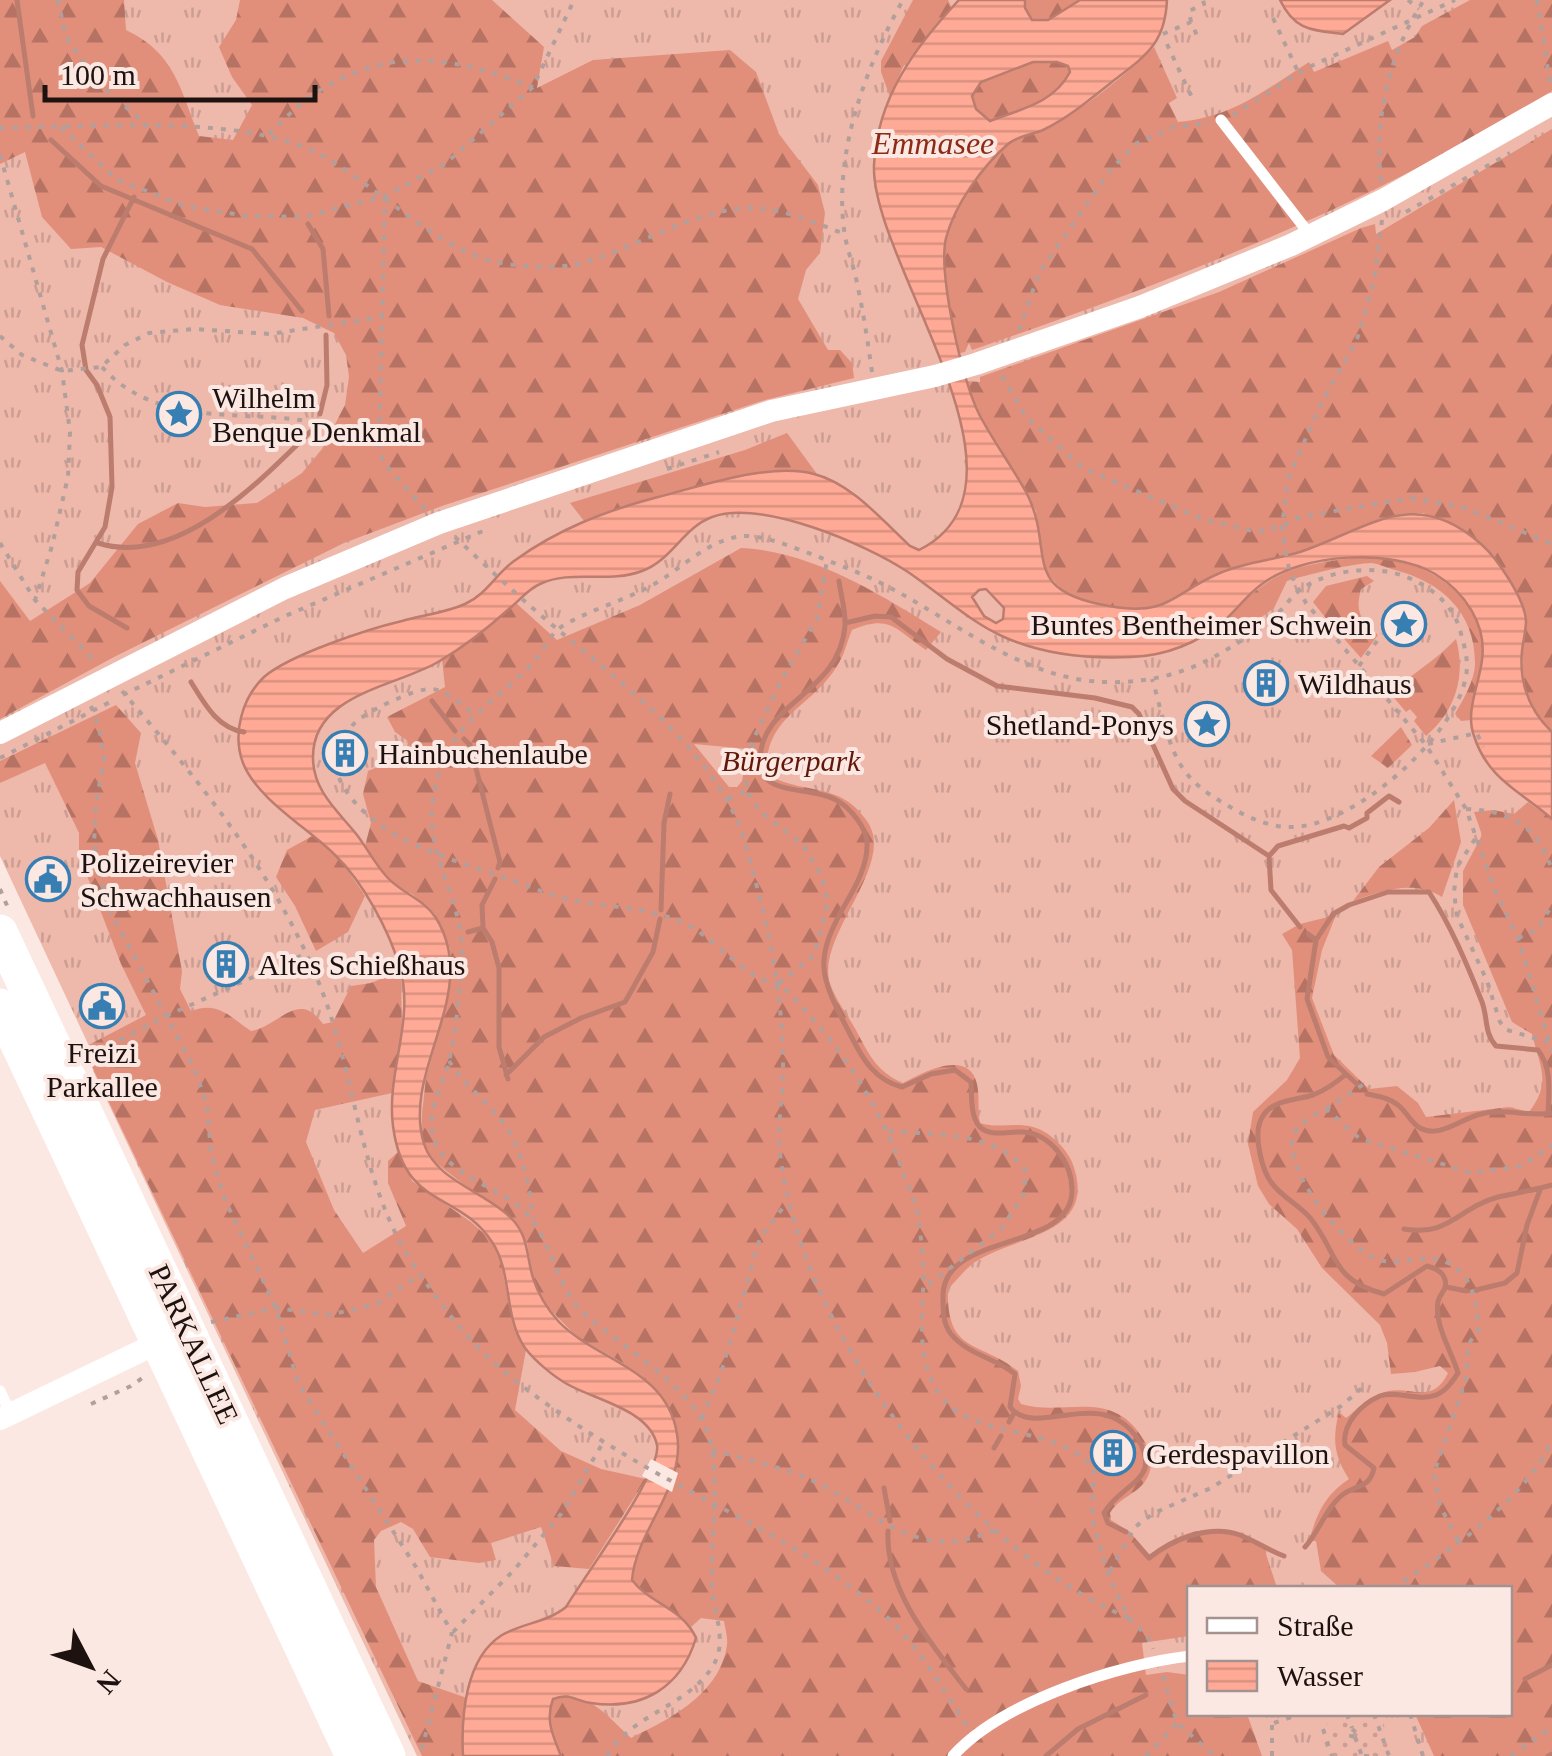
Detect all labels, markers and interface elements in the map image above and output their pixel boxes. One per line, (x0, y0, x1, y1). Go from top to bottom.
scale bar (45, 40, 315, 102)
text: 100 m (60, 58, 136, 91)
water label: Emmasee (871, 125, 994, 161)
place label: Wilhelm Benque Denkmal (212, 381, 421, 448)
place icon: Wilhelm Benque Denkmal (156, 391, 202, 437)
place icon: Buntes Bentheimer Schwein (1381, 601, 1427, 647)
place label: Buntes Bentheimer Schwein (1030, 608, 1372, 641)
building icon: Wildhaus (1243, 660, 1289, 706)
place label: Wildhaus (1298, 667, 1412, 700)
place icon: Shetland-Ponys (1184, 701, 1230, 747)
place label: Shetland-Ponys (986, 708, 1174, 741)
building icon: Hainbuchenlaube (322, 730, 368, 776)
place label: Hainbuchenlaube (378, 737, 588, 770)
park label: Bürgerpark (722, 744, 861, 777)
place label: Polizeirevier Schwachhausen (80, 846, 272, 913)
public building icon: Polizeirevier Schwachhausen (25, 856, 71, 902)
building icon: Altes Schießhaus (203, 941, 249, 987)
place label: Altes Schießhaus (258, 948, 465, 981)
public building icon: Freizi Parkallee (79, 983, 125, 1029)
place label: Freizi Parkallee (46, 1036, 158, 1103)
street label: PARKALLEE (143, 1259, 245, 1429)
building icon: Gerdespavillon (1090, 1430, 1136, 1476)
place label: Gerdespavillon (1146, 1437, 1329, 1470)
legend (1187, 1586, 1512, 1716)
text: Straße (1277, 1609, 1354, 1642)
north arrow (40, 1616, 140, 1716)
text: Wasser (1277, 1659, 1363, 1692)
text: N (90, 1664, 127, 1700)

